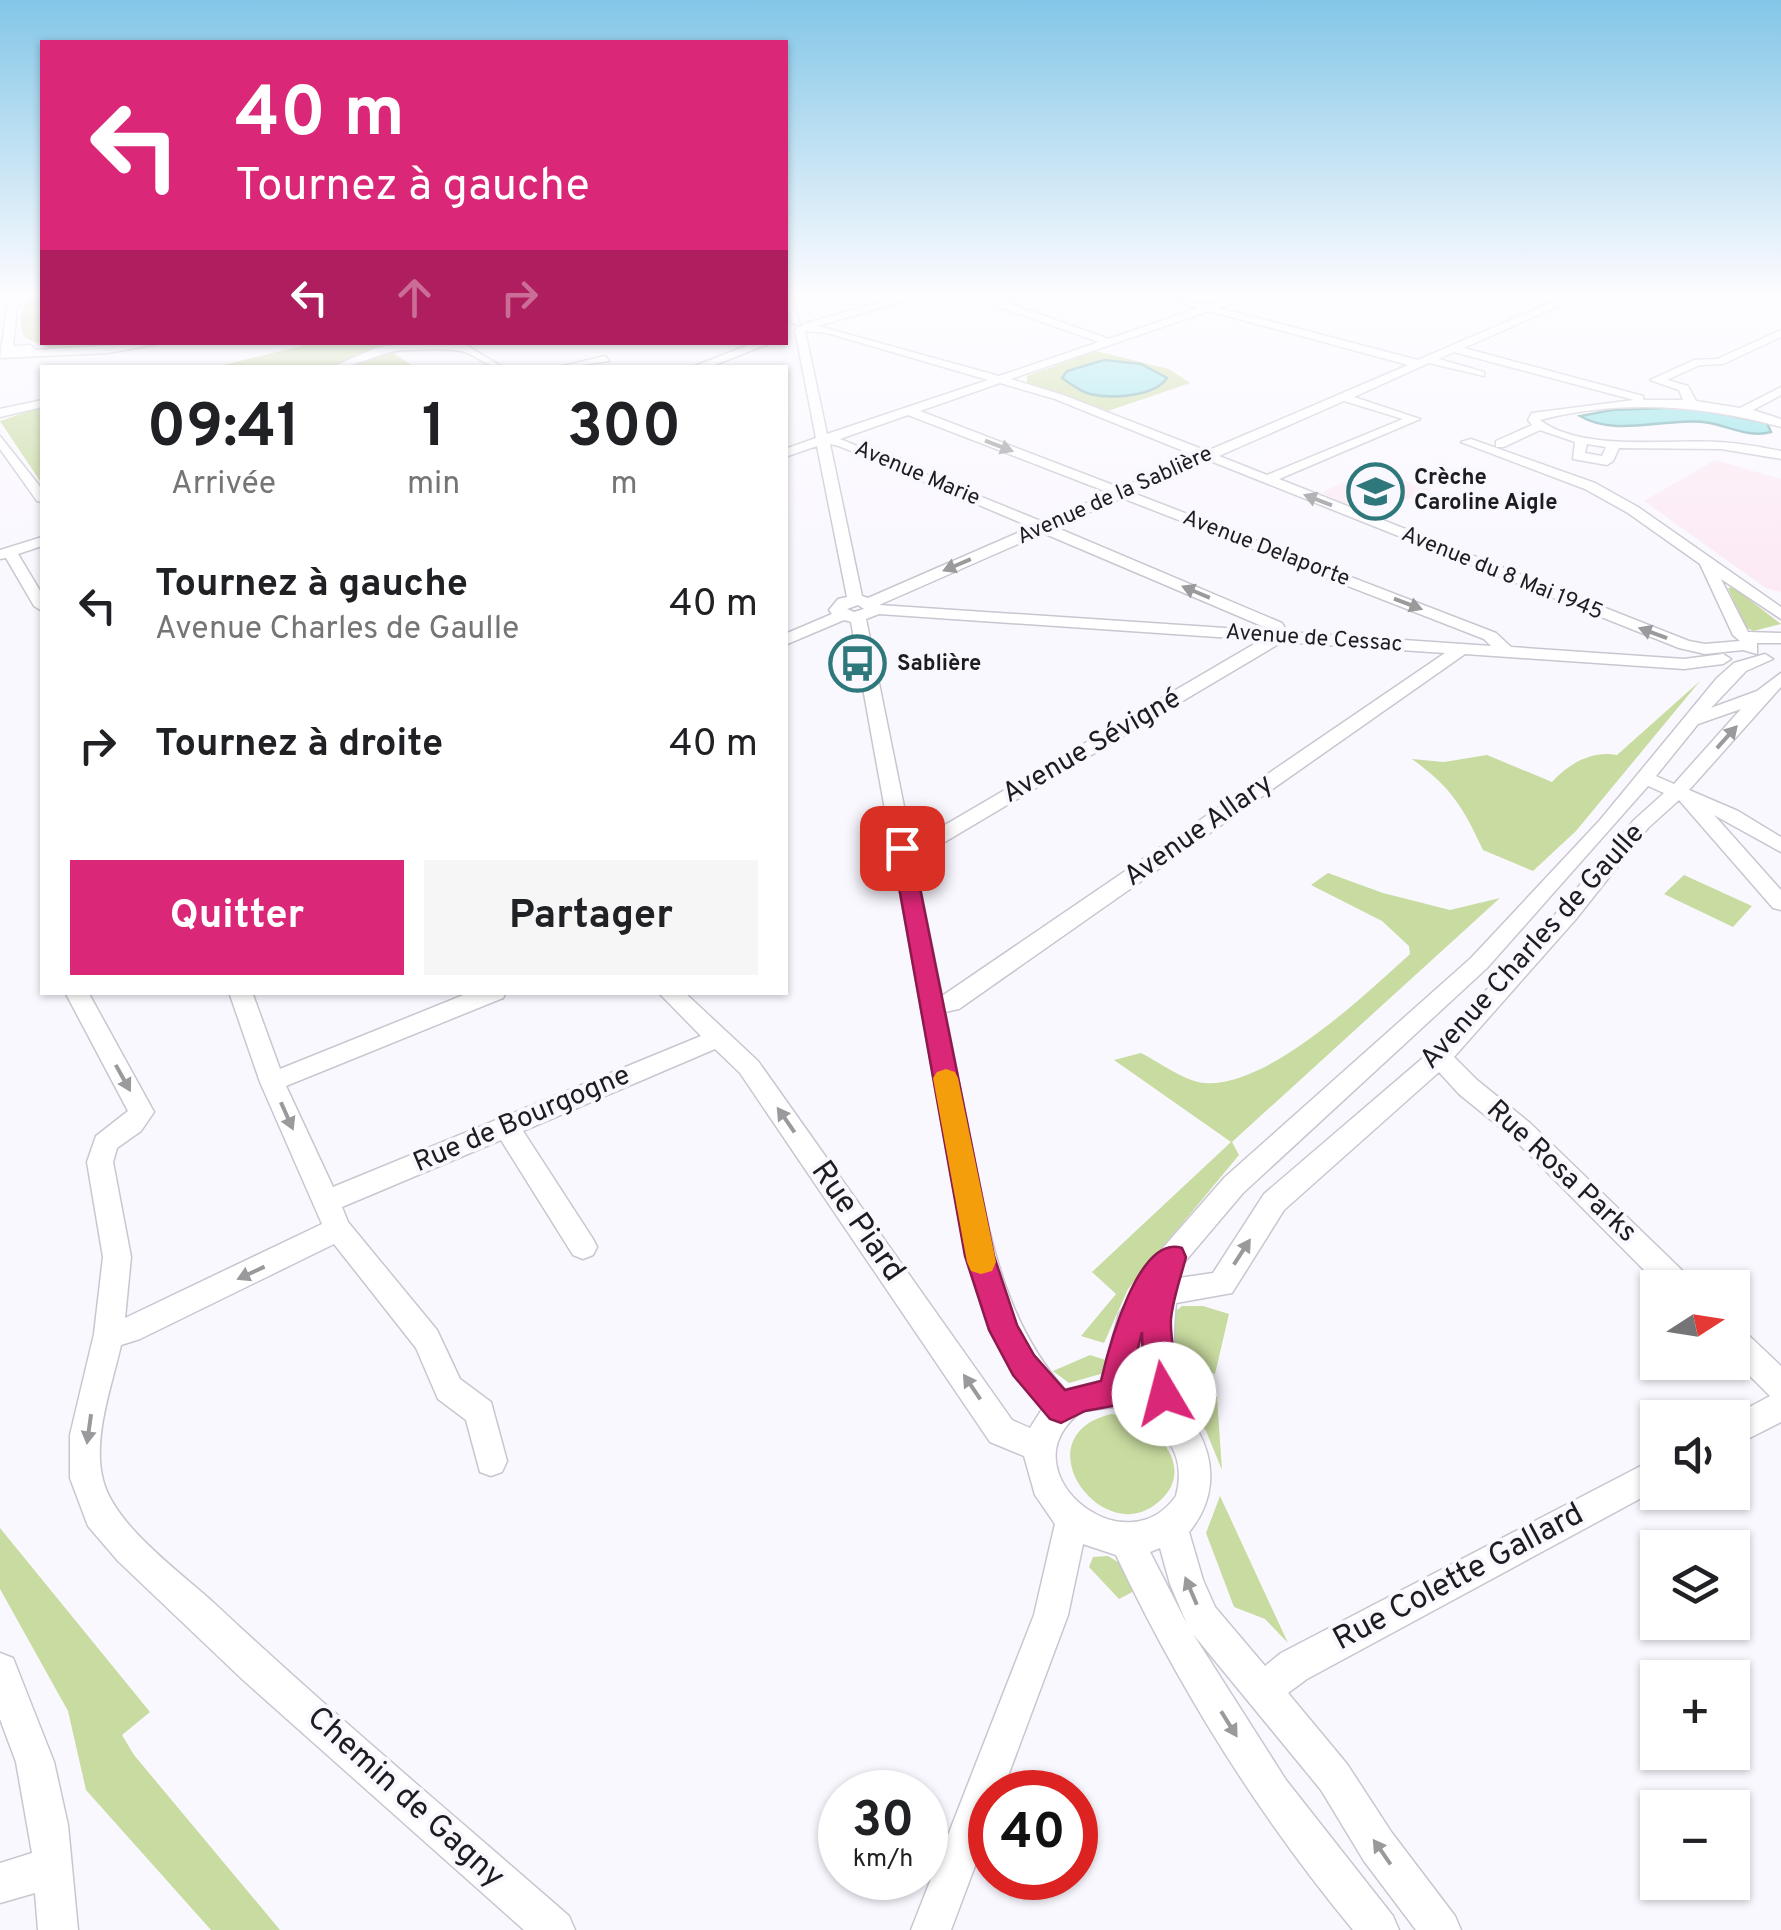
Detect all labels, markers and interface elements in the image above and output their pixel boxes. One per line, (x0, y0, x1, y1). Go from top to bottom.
text: 40 m (235, 72, 405, 161)
icon: left (70, 80, 200, 210)
text: Tournez à gauche (235, 159, 590, 216)
icon: left (282, 270, 337, 325)
icon: ahead (387, 270, 442, 325)
icon: right (492, 270, 547, 325)
text: 09:41 (147, 392, 300, 468)
text: 1 (422, 392, 446, 468)
text: 300 (567, 392, 681, 468)
street label: Avenue Marie (850, 435, 984, 513)
one-way arrow (985, 439, 1015, 454)
street label: Avenue de la Sablière (1013, 441, 1217, 551)
school or university icon: Crèche Caroline Aigle (1345, 461, 1405, 521)
text: Arrivée (171, 465, 276, 505)
text: min (407, 465, 460, 505)
text: m (611, 465, 638, 505)
place label: Crèche Caroline Aigle (1414, 465, 1557, 517)
one-way arrow (1303, 492, 1333, 508)
street label: Avenue Delaporte (1179, 505, 1353, 593)
street label: Avenue du 8 Mai 1945 (1397, 521, 1607, 627)
one-way arrow (942, 557, 972, 573)
text: Tournez à gauche (155, 561, 468, 610)
icon: left (70, 578, 125, 633)
text: 40 m (669, 581, 758, 630)
one-way arrow (1181, 584, 1211, 600)
one-way arrow (1394, 597, 1424, 613)
text: Avenue Charles de Gaulle (155, 610, 519, 650)
street label: Avenue de Cessac (1225, 619, 1403, 659)
one-way arrow (1637, 625, 1667, 640)
bus stop icon: Sablière (828, 634, 888, 694)
place label: Sablière (897, 651, 981, 678)
street label: Avenue Sévigné (996, 681, 1188, 813)
icon: right (70, 718, 125, 773)
text: Tournez à droite (155, 721, 443, 770)
text: 40 m (669, 721, 758, 770)
one-way arrow (1715, 725, 1738, 749)
street label: Avenue Allary (1117, 766, 1281, 896)
pin (860, 806, 945, 891)
street label: Avenue Charles de Gaulle (1413, 817, 1653, 1077)
icon: arrive (875, 821, 930, 876)
button: Quitter (70, 860, 404, 975)
button: Partager (424, 860, 758, 975)
street label: Rue de Bourgogne (408, 1058, 636, 1182)
one-way arrow (114, 1064, 131, 1093)
street label: Rue Rosa Parks (1478, 1093, 1644, 1251)
one-way arrow (279, 1101, 295, 1131)
one-way arrow (777, 1107, 796, 1134)
street label: Rue Piard (801, 1154, 913, 1290)
one-way arrow (1232, 1239, 1251, 1266)
one-way arrow (236, 1264, 265, 1281)
north arrow (1640, 1270, 1750, 1380)
map controls (1640, 1270, 1750, 1900)
position arrow (1112, 1342, 1216, 1446)
one-way arrow (963, 1374, 982, 1401)
button: sound (1640, 1400, 1750, 1510)
one-way arrow (80, 1414, 96, 1445)
street label: Rue Colette Gallard (1327, 1495, 1591, 1661)
button: layers (1640, 1530, 1750, 1640)
one-way arrow (1183, 1576, 1199, 1606)
button: + (1640, 1660, 1750, 1770)
street label: Chemin de Gagny (298, 1699, 512, 1897)
one-way arrow (1220, 1711, 1238, 1738)
speed limit sign: 40 (968, 1770, 1098, 1900)
button: − (1640, 1790, 1750, 1900)
text: 30 (852, 1791, 914, 1854)
one-way arrow (1373, 1839, 1392, 1866)
text: km/h (853, 1844, 913, 1876)

